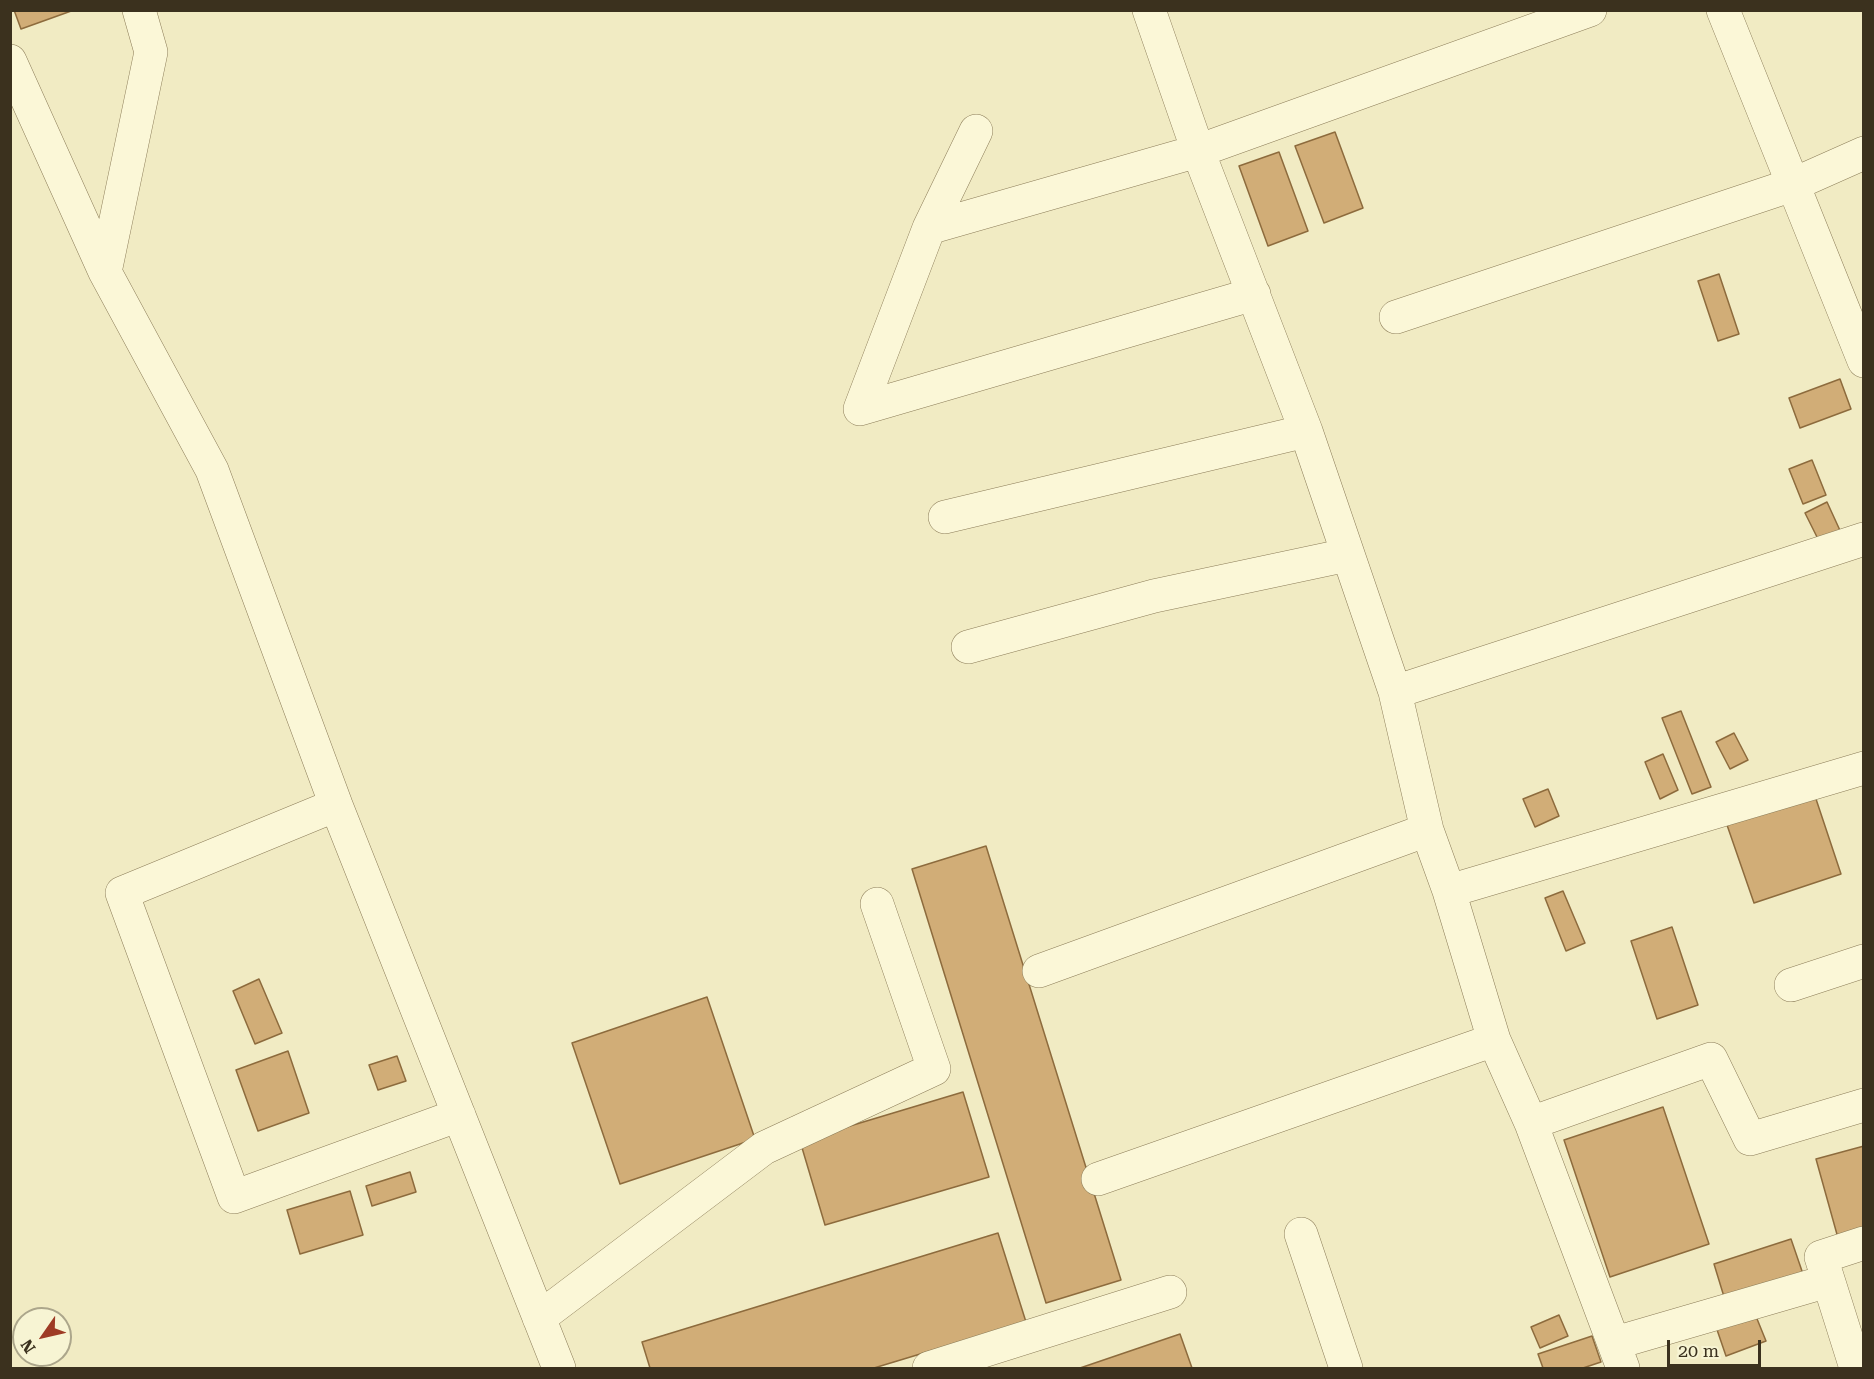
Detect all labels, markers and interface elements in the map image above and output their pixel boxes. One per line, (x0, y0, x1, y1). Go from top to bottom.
north arrow (12, 1307, 72, 1367)
scale bar (1670, 1328, 1764, 1366)
text: N (17, 1336, 40, 1357)
text: 20 m (1678, 1340, 1719, 1361)

